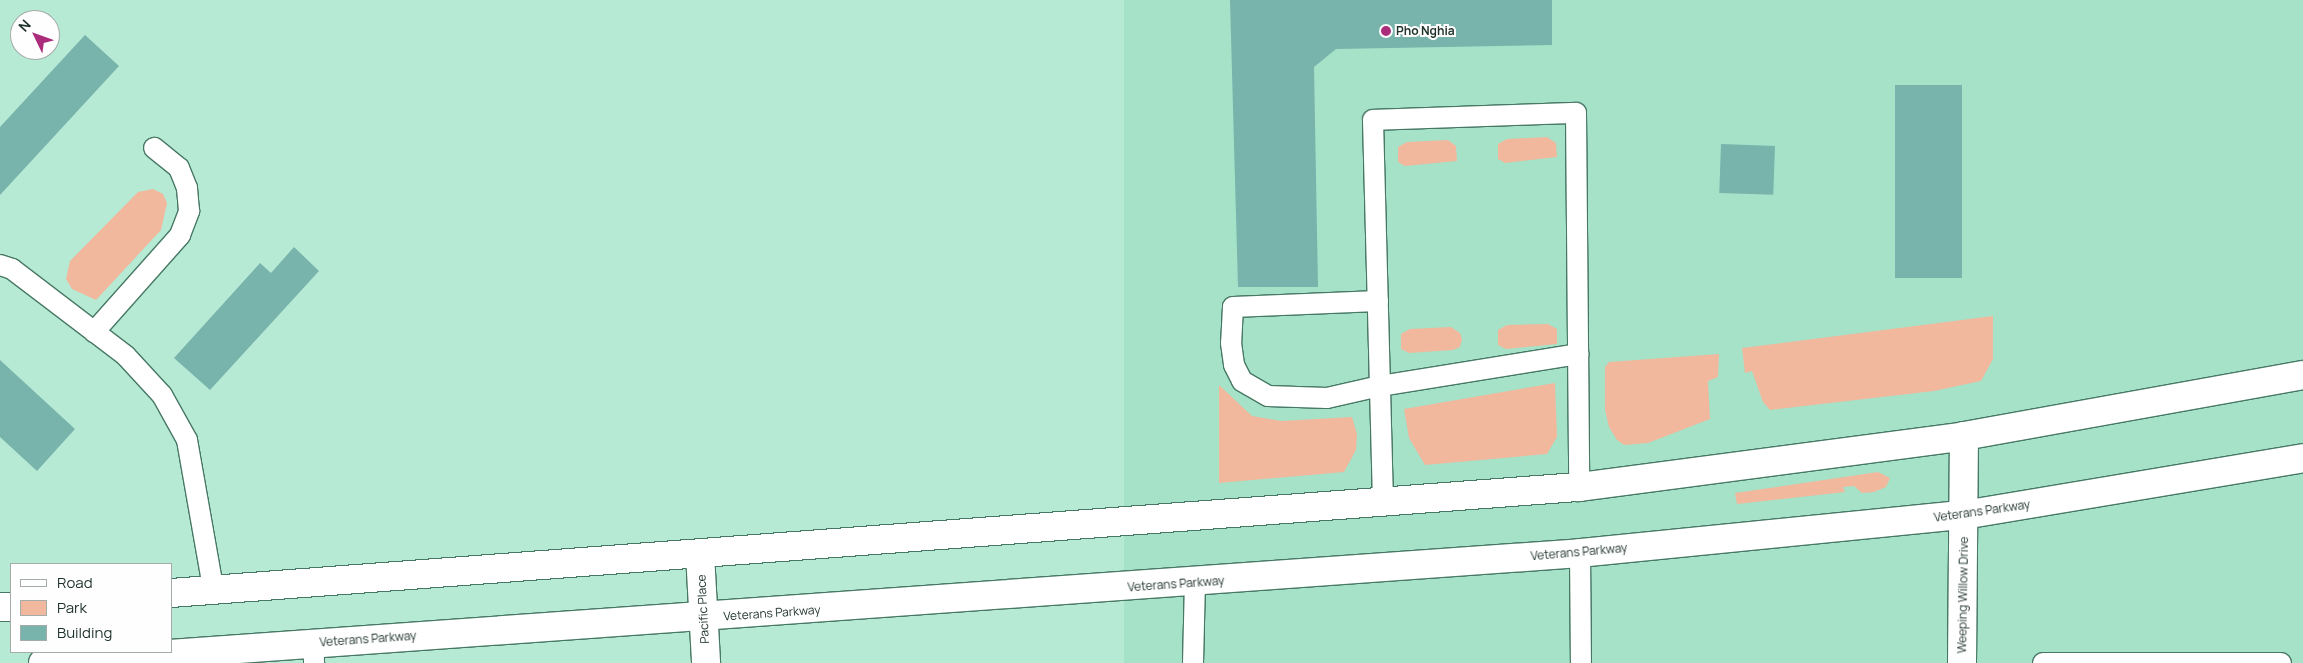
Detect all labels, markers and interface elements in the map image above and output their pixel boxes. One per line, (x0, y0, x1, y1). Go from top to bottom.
north arrow (10, 10, 60, 60)
text: N (14, 15, 35, 35)
place label: Pho Nghia (1396, 24, 1455, 38)
marker: Pho Nghia (1380, 25, 1392, 37)
street label: Veterans Parkway (1933, 497, 2031, 525)
street label: Weeping Willow Drive (1955, 536, 1971, 654)
street label: Veterans Parkway (1530, 541, 1628, 563)
legend (10, 563, 172, 653)
text: Road (57, 572, 93, 593)
street label: Veterans Parkway (1127, 573, 1225, 595)
street label: Pacific Place (694, 574, 712, 644)
text: Park (57, 597, 87, 618)
street label: Veterans Parkway (723, 602, 821, 624)
text: Building (57, 622, 112, 643)
street label: Veterans Parkway (319, 628, 417, 650)

